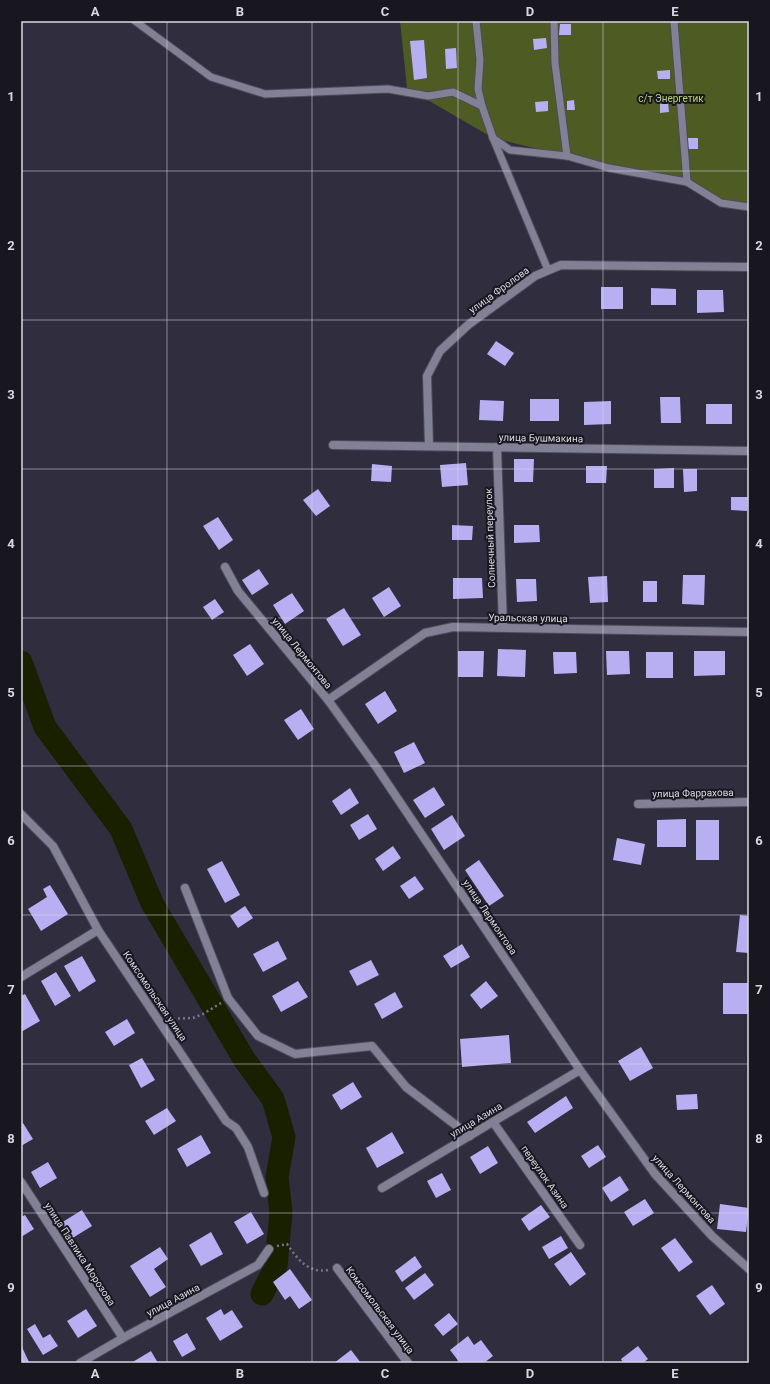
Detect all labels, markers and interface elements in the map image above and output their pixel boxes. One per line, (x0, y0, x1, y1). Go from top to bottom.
text: A (91, 4, 100, 19)
text: B (236, 4, 244, 19)
text: C (381, 4, 390, 19)
text: D (526, 4, 534, 19)
text: E (671, 4, 679, 19)
text: 1 (7, 89, 15, 104)
text: 1 (755, 89, 763, 104)
park label: с/т Энергетик (638, 93, 704, 104)
text: 2 (7, 238, 15, 253)
text: 2 (755, 238, 763, 253)
street label: улица Фролова (466, 264, 531, 315)
text: 3 (7, 387, 15, 402)
text: 3 (755, 387, 763, 402)
street label: улица Бушмакина (499, 432, 583, 444)
street label: Солнечный переулок (483, 487, 497, 588)
text: 4 (7, 536, 15, 551)
text: 4 (755, 536, 763, 551)
street label: Уральская улица (488, 612, 568, 624)
street label: улица Лермонтова (270, 615, 334, 691)
text: 5 (7, 685, 15, 700)
text: 5 (755, 685, 763, 700)
street label: улица Фаррахова (652, 786, 734, 799)
text: 6 (7, 833, 15, 848)
text: 6 (755, 833, 763, 848)
street label: улица Лермонтова (461, 877, 519, 957)
street label: Комсомольская улица (121, 949, 189, 1043)
text: 7 (7, 982, 15, 997)
text: 7 (755, 982, 763, 997)
street label: улица Азина (448, 1100, 504, 1140)
text: 8 (7, 1131, 15, 1146)
text: 8 (755, 1131, 763, 1146)
street label: переулок Азина (519, 1143, 571, 1211)
street label: улица Лермонтова (650, 1153, 718, 1225)
street label: улица Павлика Морозова (42, 1200, 118, 1308)
street label: Комсомольская улица (344, 1264, 416, 1356)
text: 9 (7, 1280, 15, 1295)
text: 9 (755, 1280, 763, 1295)
street label: улица Азина (145, 1281, 201, 1319)
text: A (91, 1366, 100, 1381)
text: B (236, 1366, 244, 1381)
text: C (381, 1366, 390, 1381)
text: D (526, 1366, 534, 1381)
text: E (671, 1366, 679, 1381)

